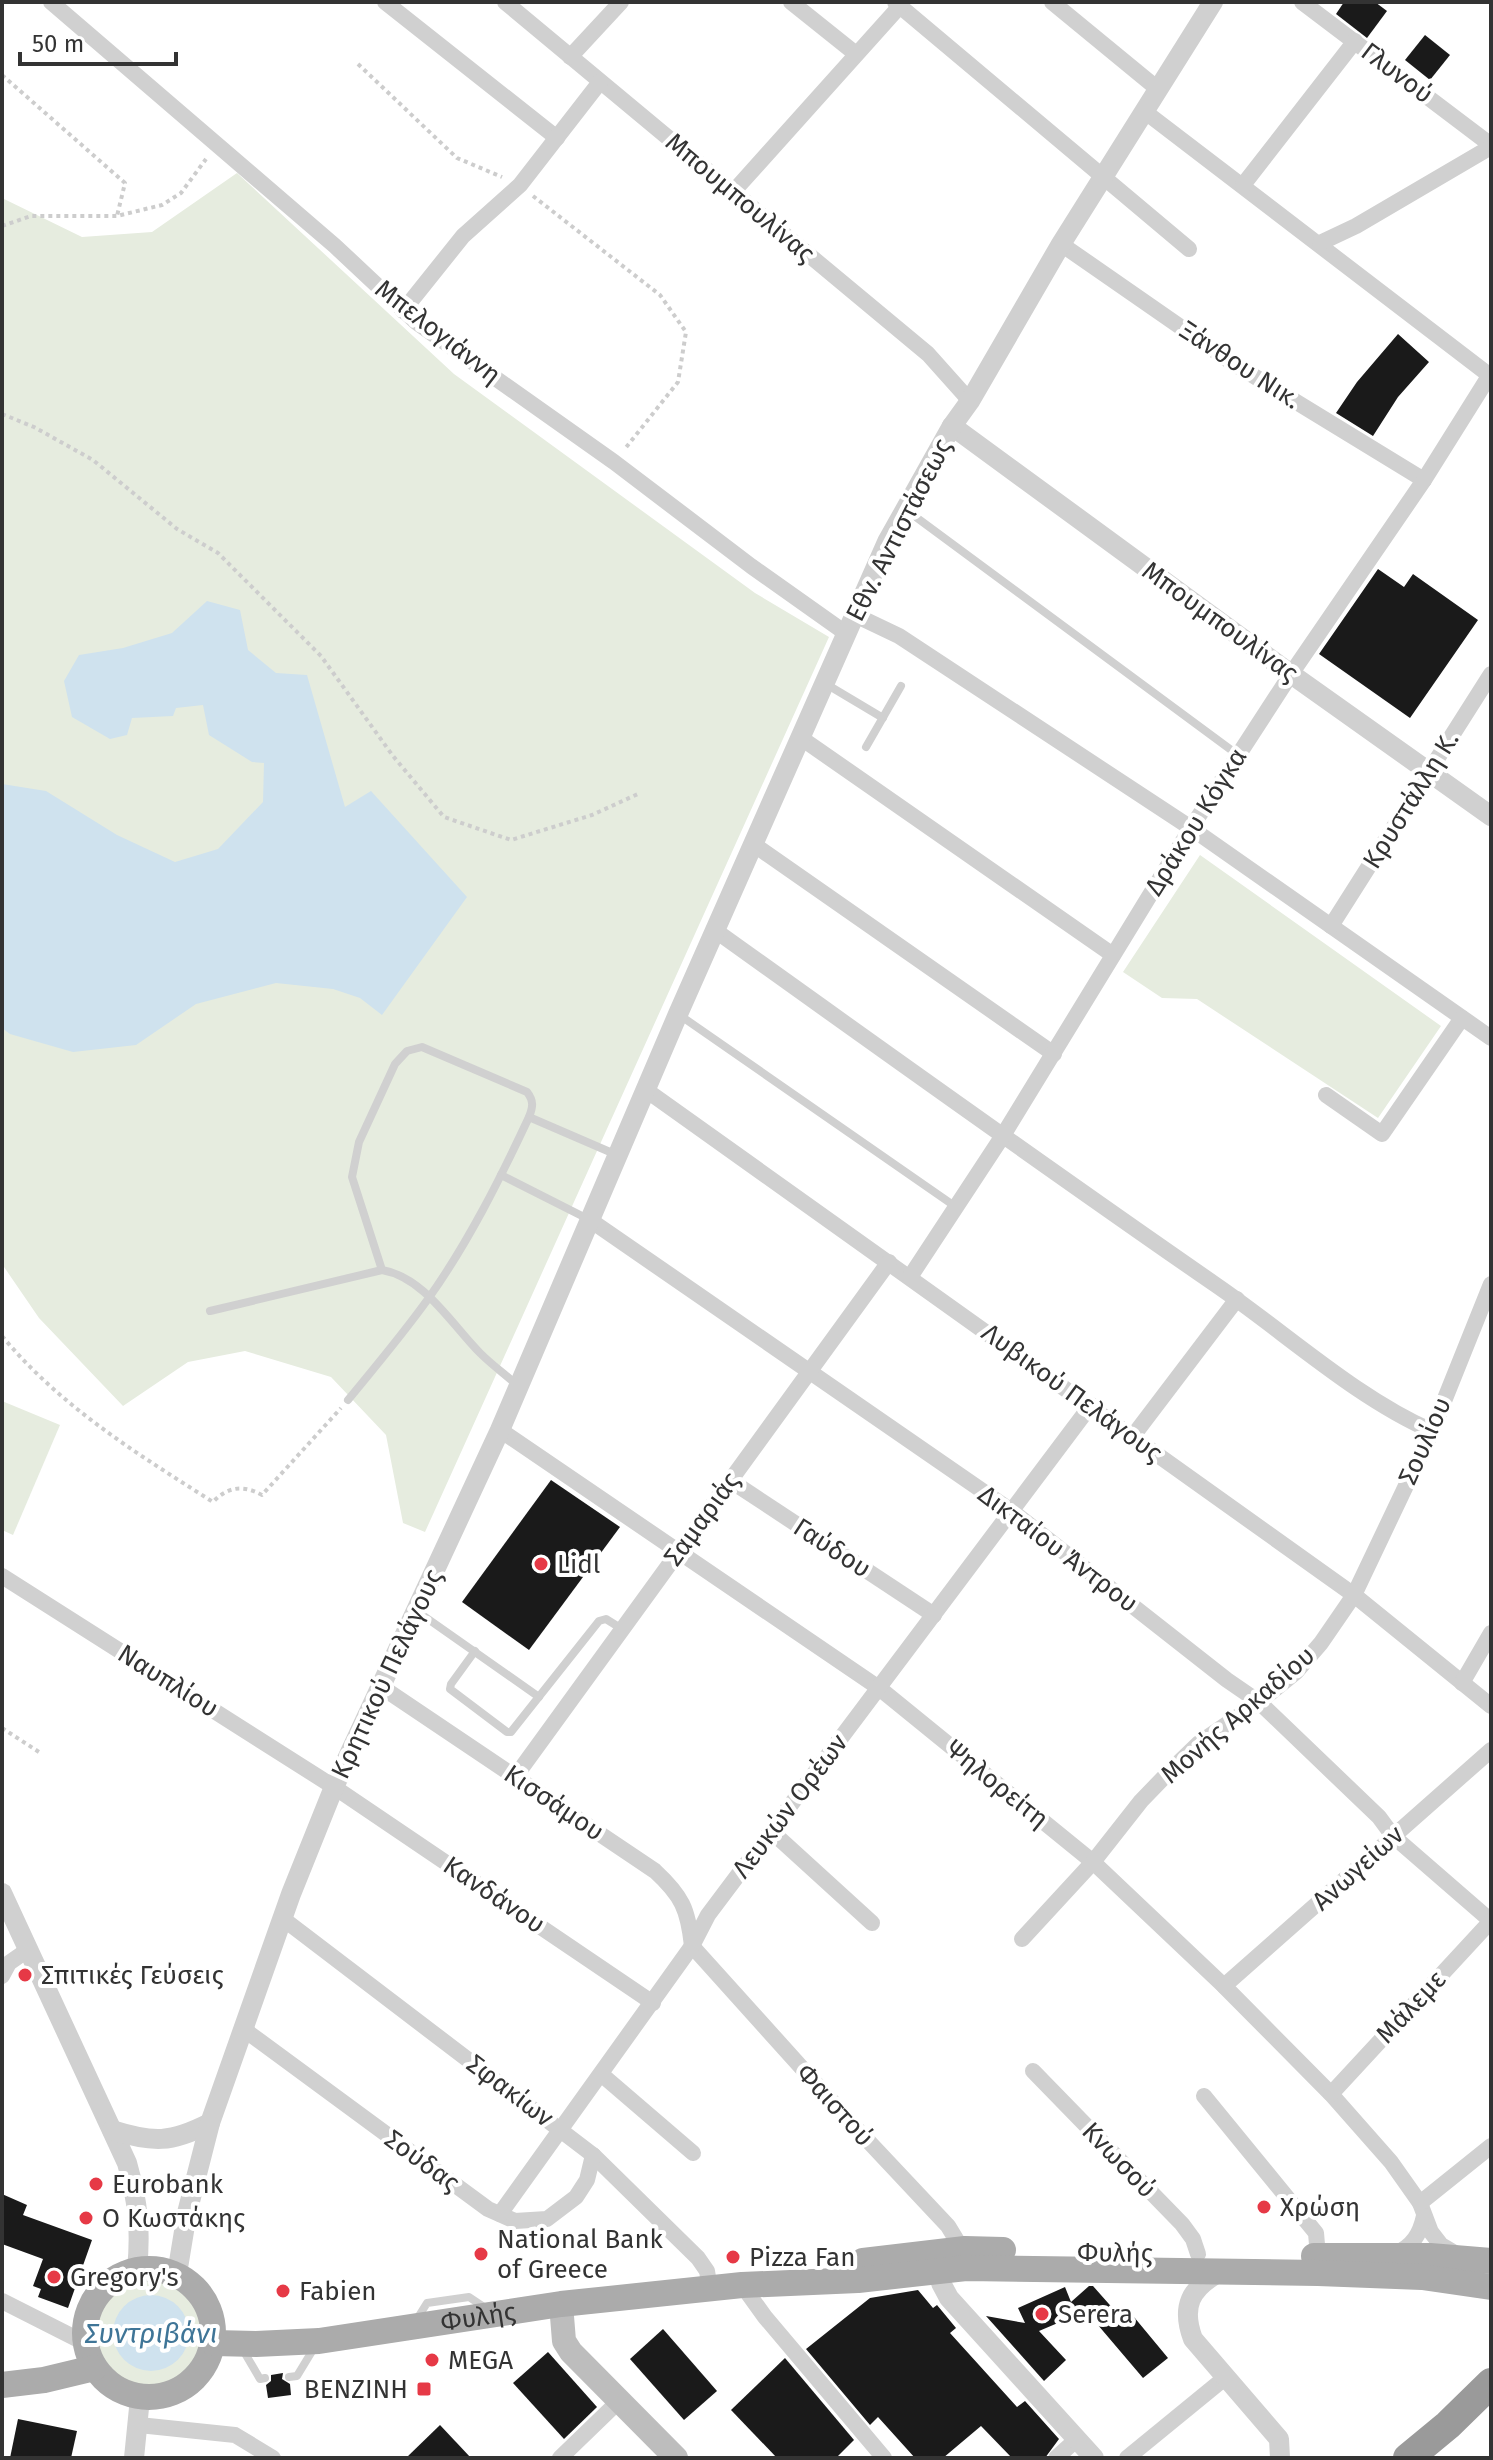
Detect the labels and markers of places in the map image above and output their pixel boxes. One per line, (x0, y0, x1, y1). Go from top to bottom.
place label: Lidl (557, 1549, 601, 1580)
marker: Lidl (532, 1555, 550, 1573)
place label: Σπιτικές Γεύσεις (41, 1960, 224, 1991)
marker: Σπιτικές Γεύσεις (16, 1966, 34, 1984)
place label: Eurobank (112, 2169, 224, 2200)
marker: Eurobank (87, 2175, 105, 2193)
place label: Χρώση (1280, 2192, 1360, 2223)
marker: Χρώση (1255, 2198, 1273, 2216)
place label: Ο Κωστάκης (102, 2203, 245, 2234)
marker: Ο Κωστάκης (77, 2209, 95, 2227)
place label: National Bank of Greece (497, 2224, 664, 2285)
place label: Pizza Fan (749, 2242, 855, 2273)
marker: National Bank of Greece (472, 2245, 490, 2263)
marker: Pizza Fan (724, 2248, 742, 2266)
place label: Gregory's (70, 2262, 179, 2293)
marker: Gregory's (45, 2268, 63, 2286)
place label: Fabien (299, 2276, 377, 2307)
marker: Fabien (274, 2282, 292, 2300)
place label: Serera (1058, 2299, 1133, 2330)
marker: Serera (1033, 2305, 1051, 2323)
place label: MEGA (448, 2345, 513, 2376)
marker: MEGA (423, 2351, 441, 2369)
place label: ΒΕΝΖΙΝΗ (304, 2374, 408, 2405)
marker: ΒΕΝΖΙΝΗ (415, 2380, 433, 2398)

